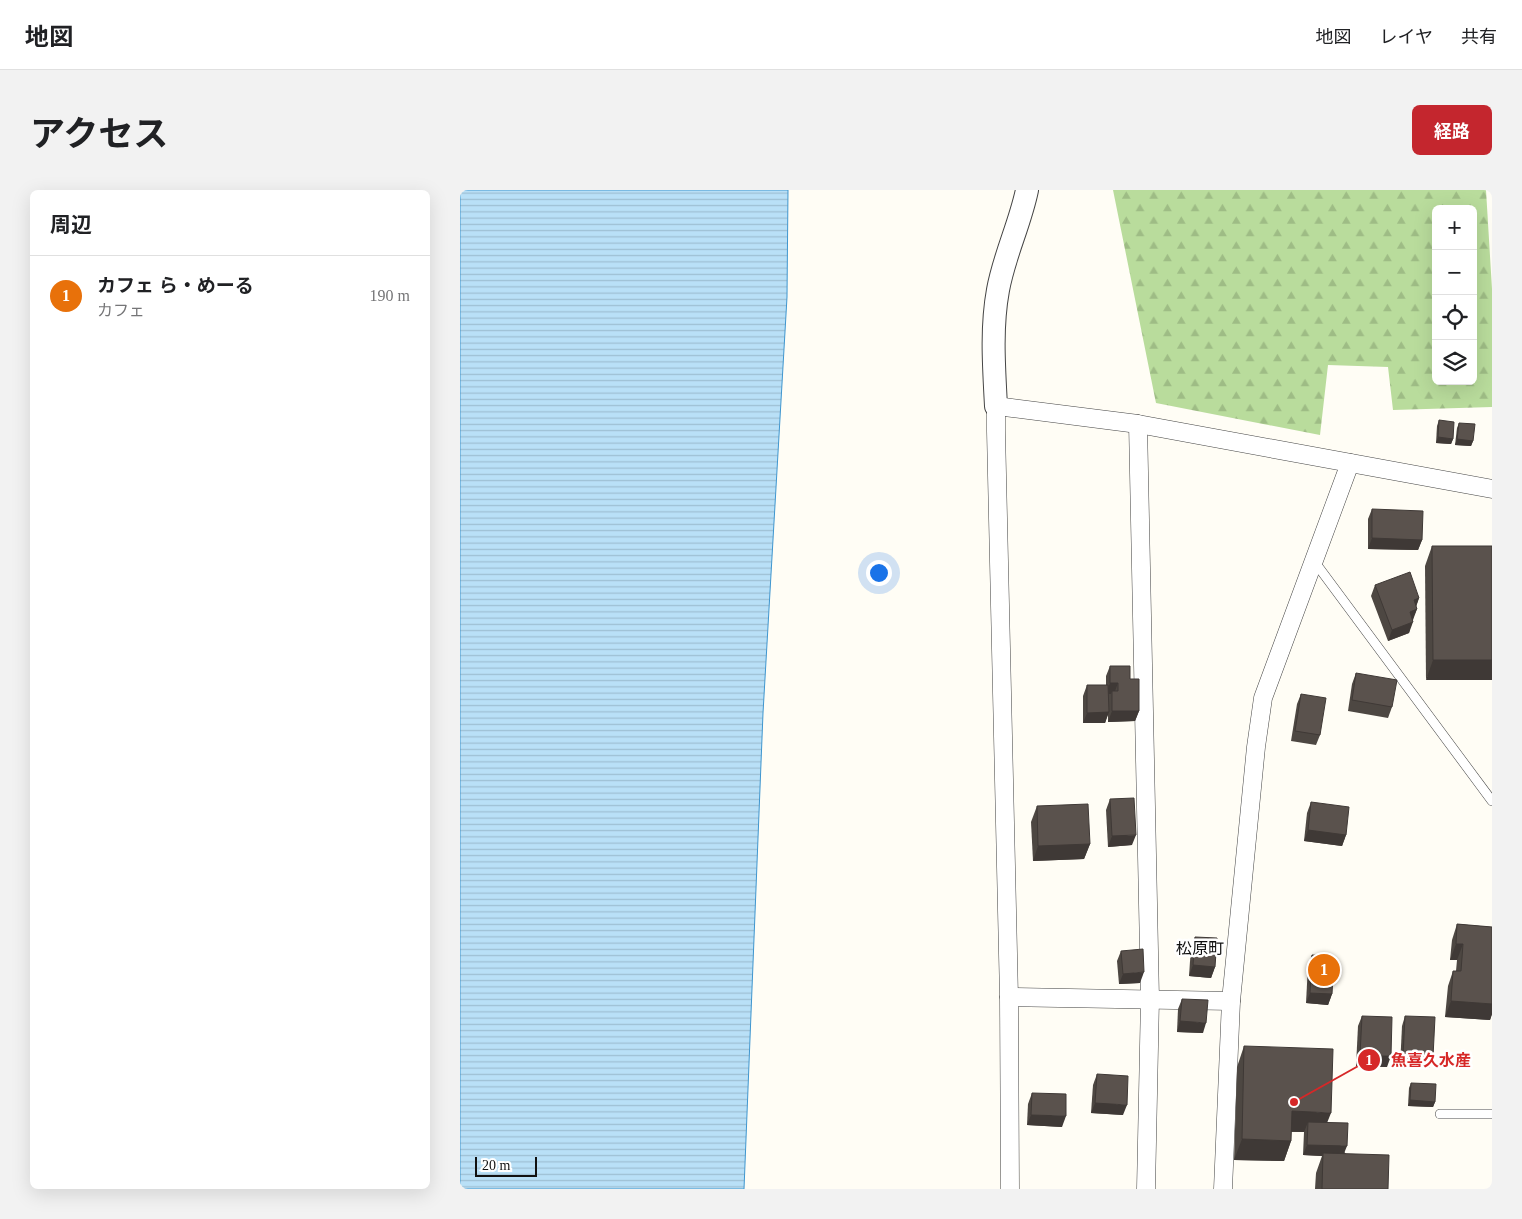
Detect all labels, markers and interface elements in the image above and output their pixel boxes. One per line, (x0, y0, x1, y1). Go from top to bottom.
text: 地図 (25, 24, 73, 50)
text: 地図 (1316, 27, 1352, 47)
text: レイヤ (1380, 27, 1433, 47)
text: 共有 (1461, 27, 1497, 47)
button: 経路 (1412, 105, 1492, 155)
text: アクセス (30, 115, 168, 154)
map controls (1432, 205, 1477, 385)
button: + (1432, 205, 1477, 250)
text: 周辺 (50, 213, 92, 237)
button: − (1432, 250, 1477, 295)
text: カフェ ら・めーる (97, 275, 254, 296)
text: 1 (62, 287, 70, 304)
text: 190 m (370, 287, 410, 304)
button: locate (1432, 295, 1477, 340)
text: カフェ (97, 302, 145, 319)
button: layers (1432, 340, 1477, 385)
your location (866, 560, 892, 586)
district label: 松原町 (1176, 940, 1224, 957)
pin: 1 (1308, 951, 1340, 989)
callout: 魚喜久水産 (1356, 1045, 1481, 1076)
text: 魚喜久水産 (1391, 1051, 1471, 1069)
text: 1 (1365, 1052, 1373, 1068)
scale bar (475, 1154, 538, 1177)
text: 20 m (482, 1158, 510, 1173)

